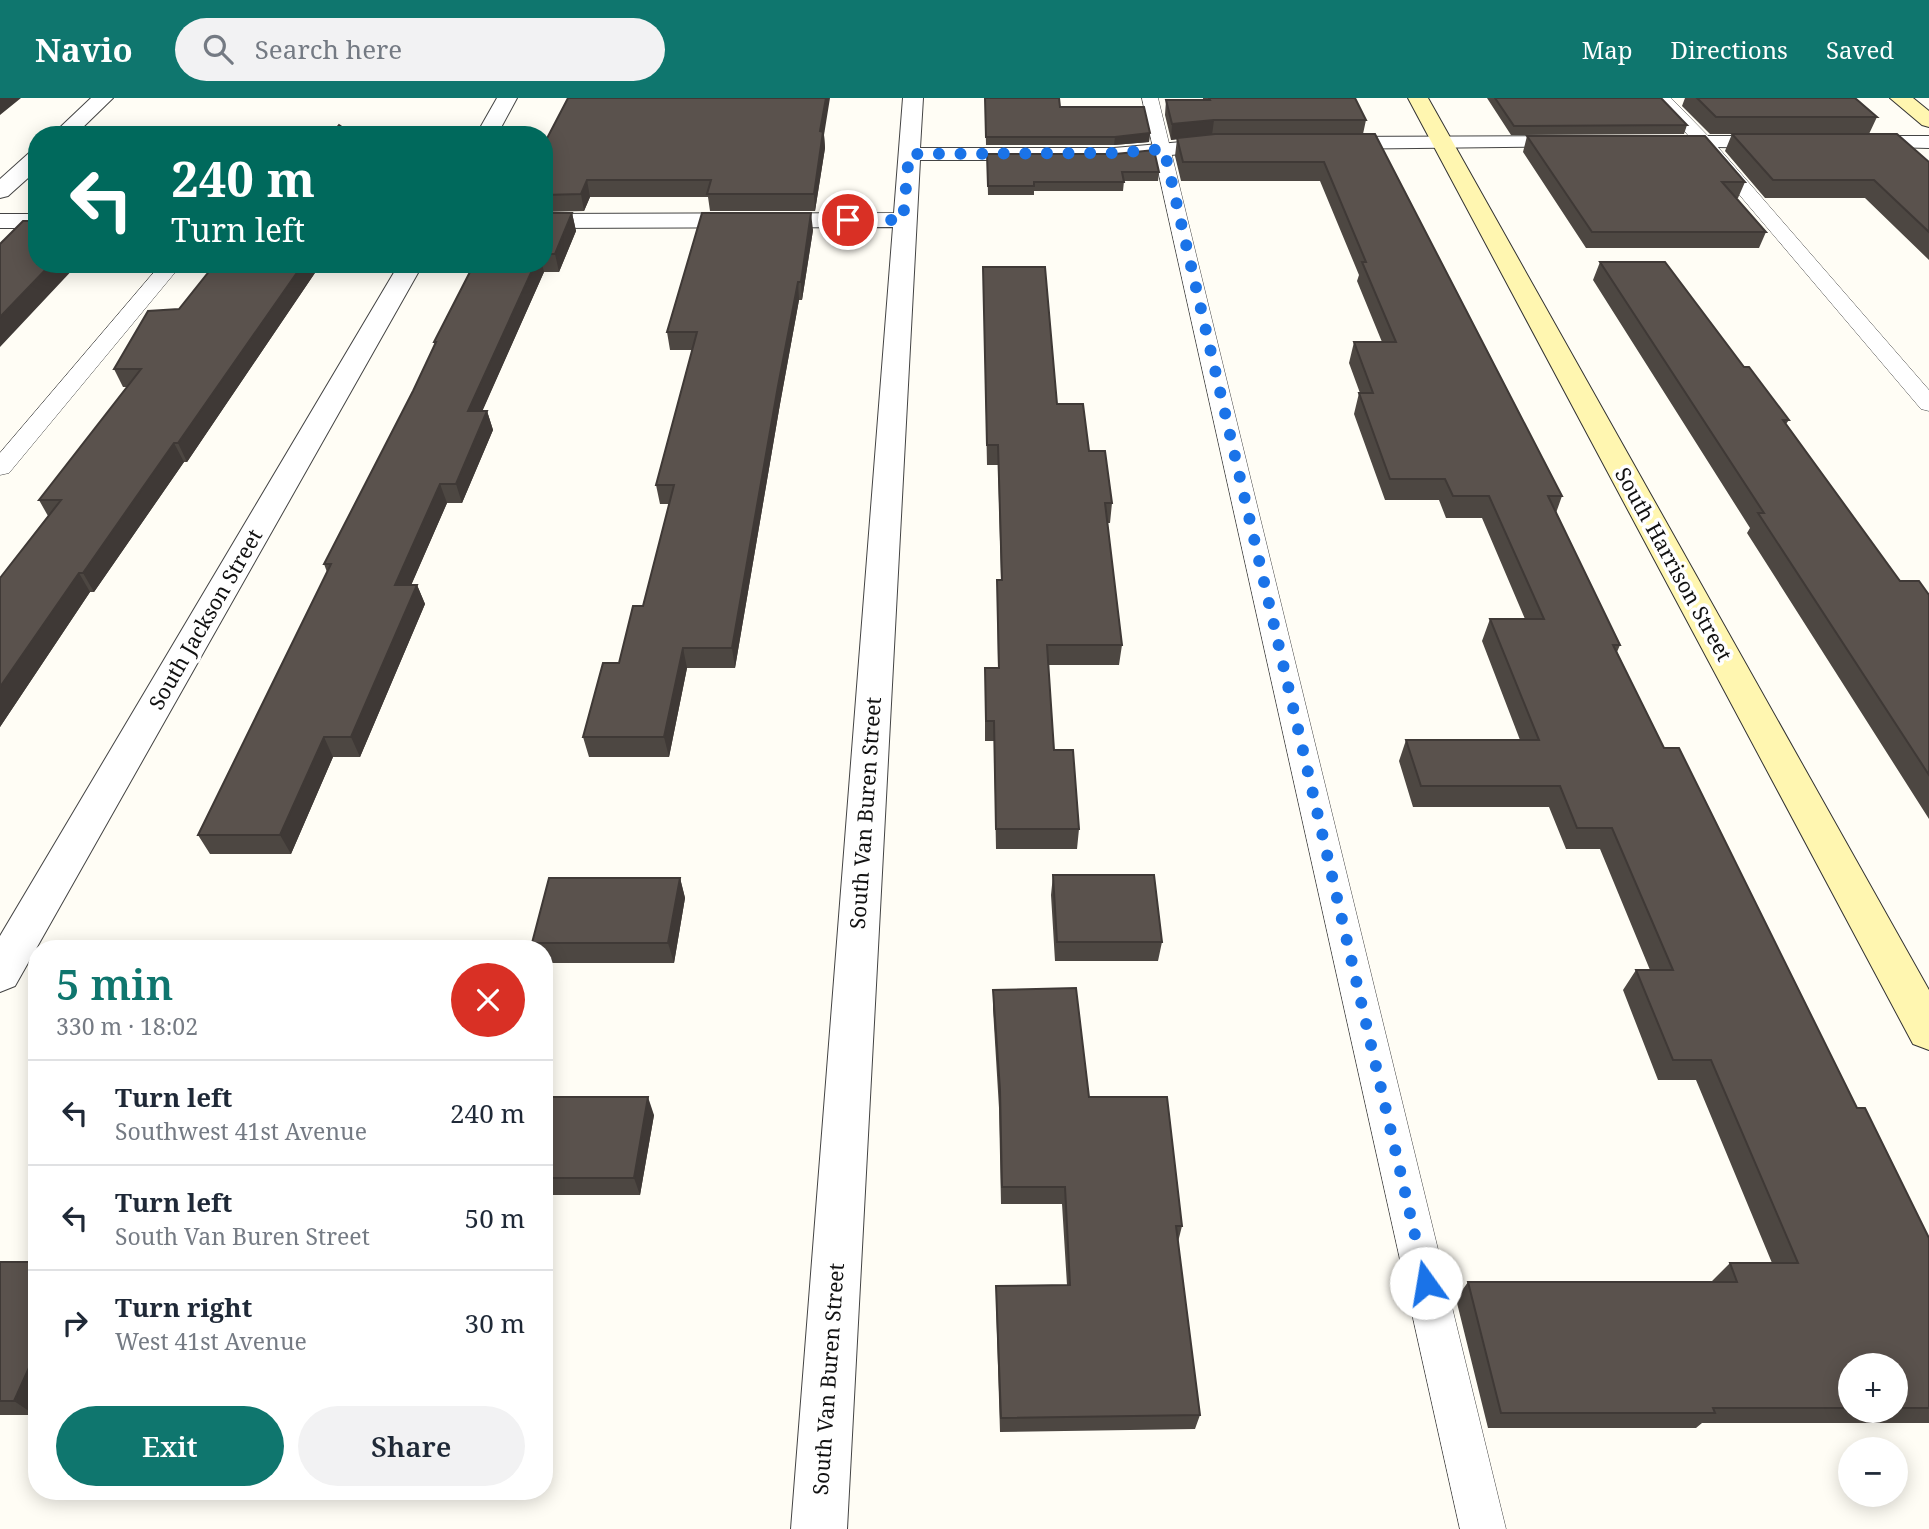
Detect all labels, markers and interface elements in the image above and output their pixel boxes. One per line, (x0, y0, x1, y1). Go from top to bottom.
search box (175, 18, 665, 81)
text: Navio (35, 27, 133, 72)
icon: search (199, 30, 237, 68)
text: Search here (255, 31, 402, 67)
text: Map (1582, 33, 1633, 66)
text: Directions (1671, 33, 1788, 66)
text: Saved (1826, 33, 1894, 66)
text: 240 m (171, 145, 315, 211)
icon: left (56, 154, 147, 245)
pin (818, 190, 878, 250)
icon: arrive (829, 201, 867, 239)
text: Turn left (171, 208, 305, 251)
street label: South Harrison Street (1609, 462, 1739, 666)
street label: South Jackson Street (142, 524, 268, 714)
street label: South Van Buren Street (843, 696, 887, 930)
text: 5 min (56, 955, 173, 1012)
button: close (451, 963, 525, 1037)
text: 330 m · 18:02 (56, 1010, 198, 1042)
text: Turn left (115, 1079, 232, 1115)
icon: left (56, 1094, 94, 1132)
text: 240 m (450, 1095, 525, 1131)
text: Southwest 41st Avenue (115, 1115, 367, 1147)
text: Turn left (115, 1184, 232, 1220)
icon: left (56, 1199, 94, 1237)
text: 50 m (465, 1200, 525, 1236)
text: South Van Buren Street (115, 1220, 370, 1252)
position arrow (1389, 1246, 1463, 1320)
street label: South Van Buren Street (806, 1262, 850, 1496)
text: Turn right (115, 1289, 252, 1325)
icon: right (56, 1304, 94, 1342)
text: 30 m (465, 1305, 525, 1341)
text: West 41st Avenue (115, 1325, 307, 1357)
map controls (1838, 1353, 1908, 1507)
button: + (1838, 1353, 1908, 1423)
button: Exit (56, 1406, 284, 1486)
button: Share (298, 1406, 525, 1486)
button: − (1838, 1437, 1908, 1507)

